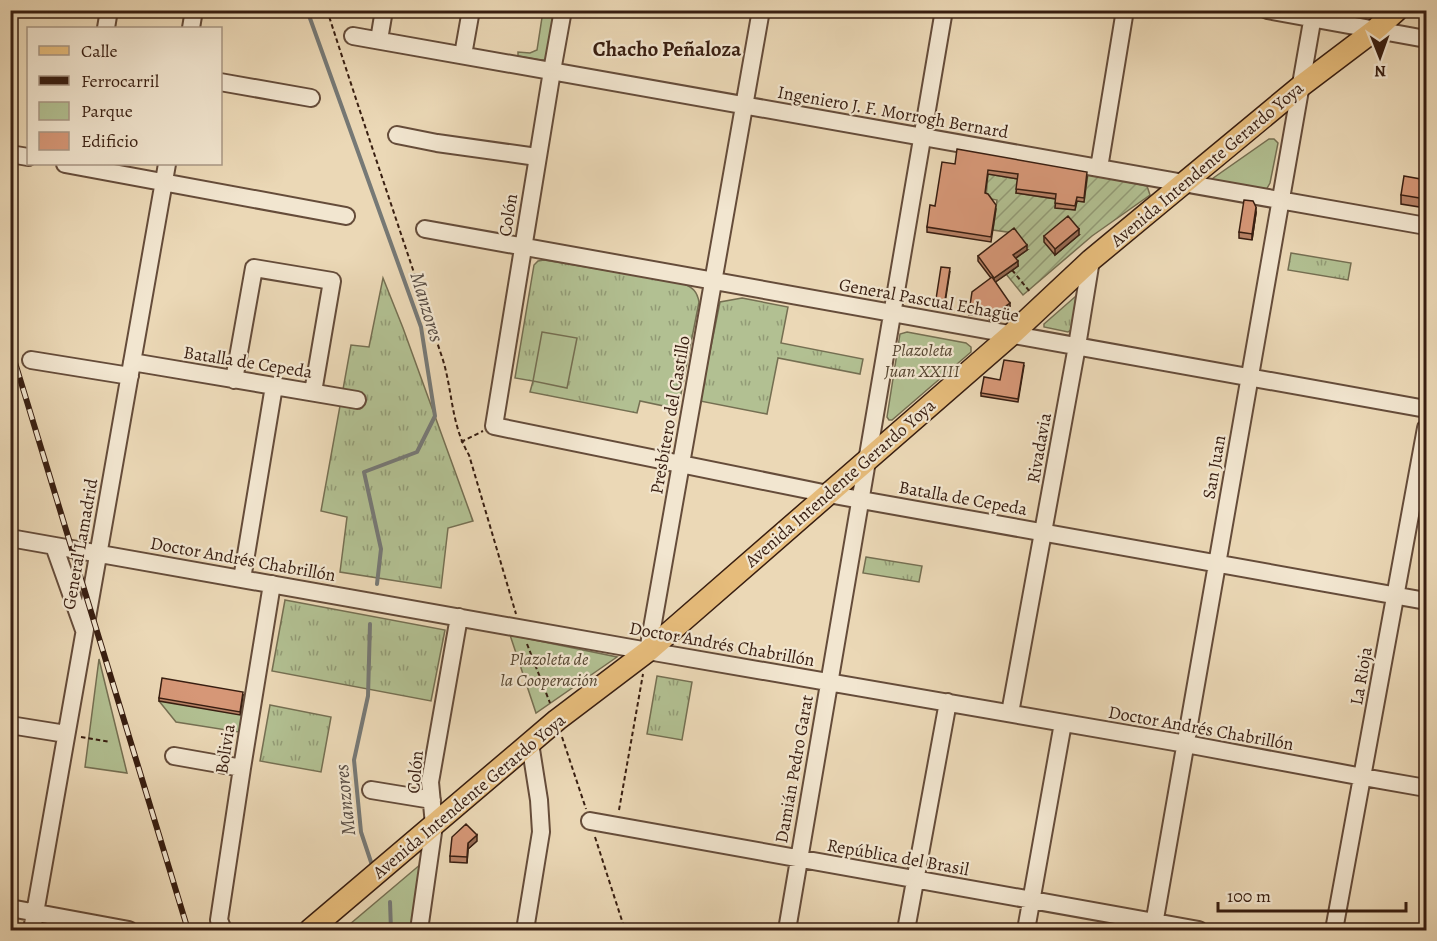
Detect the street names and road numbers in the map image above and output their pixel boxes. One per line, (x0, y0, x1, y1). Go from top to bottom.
street label: Avenida Intendente Gerardo Yoya (1105, 76, 1309, 253)
street label: Ingeniero J. F. Morrogh Bernard (776, 80, 1011, 144)
street label: Colón (493, 192, 523, 238)
street label: General Pascual Echagüe (837, 272, 1021, 328)
street label: Presbítero del Castillo (644, 334, 696, 496)
street label: Batalla de Cepeda (182, 340, 315, 384)
street label: Avenida Intendente Gerardo Yoya (739, 393, 941, 573)
street label: Rivadavia (1021, 410, 1057, 485)
street label: San Juan (1197, 433, 1231, 501)
street label: Batalla de Cepeda (897, 475, 1030, 521)
street label: General Lamadrid (57, 476, 103, 612)
street label: Doctor Andrés Chabrillón (148, 531, 338, 587)
street label: Doctor Andrés Chabrillón (627, 616, 817, 672)
street label: La Rioja (1344, 644, 1378, 707)
street label: Damián Pedro Garat (769, 693, 819, 845)
street label: Doctor Andrés Chabrillón (1106, 700, 1296, 756)
street label: Avenida Intendente Gerardo Yoya (367, 708, 571, 885)
street label: Bolivia (209, 722, 241, 776)
street label: Colón (401, 749, 429, 795)
street label: República del Brasil (825, 833, 972, 881)

